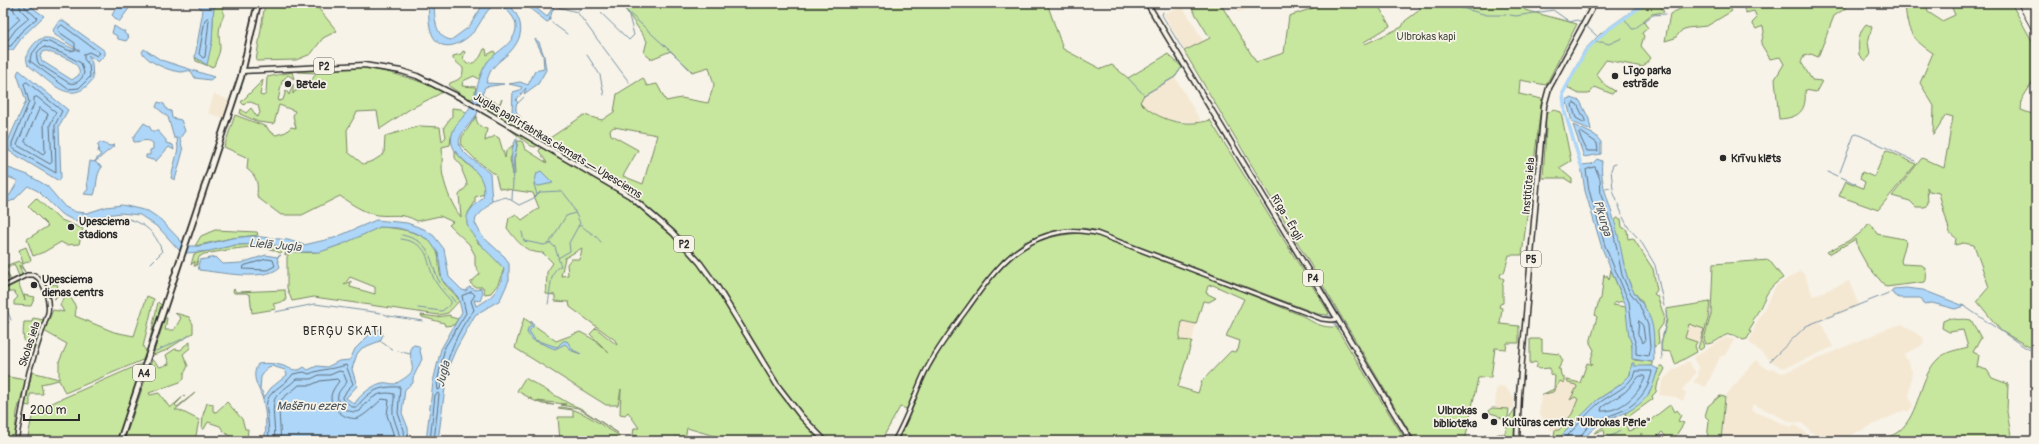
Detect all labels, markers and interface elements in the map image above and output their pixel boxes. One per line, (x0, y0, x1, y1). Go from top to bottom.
park label: Ulbrokas kapi (1397, 30, 1455, 43)
road number: P2 (314, 58, 334, 74)
place label: Līgo parka estrāde (1622, 64, 1671, 90)
marker: Līgo parka estrāde (1610, 71, 1620, 81)
place label: Bētele (296, 78, 327, 91)
marker: Bētele (283, 79, 293, 89)
street label: Juglas papīrfabrikas ciemats — Upesciems (471, 90, 644, 201)
place label: Krīvu klēts (1731, 152, 1781, 165)
marker: Krīvu klēts (1718, 153, 1728, 163)
street label: Institūta iela (1520, 157, 1537, 215)
street label: Rīga - Ērgļi (1268, 192, 1305, 242)
water label: Piķurga (1590, 199, 1615, 239)
place label: Upesciema stadions (79, 215, 130, 241)
marker: Upesciema stadions (66, 222, 76, 232)
water label: Lielā Jugla (248, 236, 303, 255)
road number: P2 (674, 236, 694, 252)
road number: P5 (1521, 251, 1541, 267)
road number: P4 (1303, 270, 1323, 286)
place label: Upesciema dienas centrs (42, 273, 103, 299)
marker: Upesciema dienas centrs (29, 280, 39, 290)
street label: Skolas iela (16, 320, 43, 369)
district label: BERĢU SKATI (303, 324, 383, 339)
water label: Jugla (433, 358, 454, 389)
road number: A4 (133, 365, 155, 381)
scale bar (24, 396, 79, 422)
water label: Mašēnu ezers (276, 399, 347, 414)
text: 200 m (30, 403, 67, 418)
place label: Ulbrokas bibliotēka (1434, 404, 1477, 430)
marker: Ulbrokas bibliotēka (1480, 411, 1490, 421)
place label: Kultūras centrs "Ulbrokas Pērle" (1502, 416, 1651, 429)
marker: Kultūras centrs "Ulbrokas Pērle" (1489, 417, 1499, 427)

